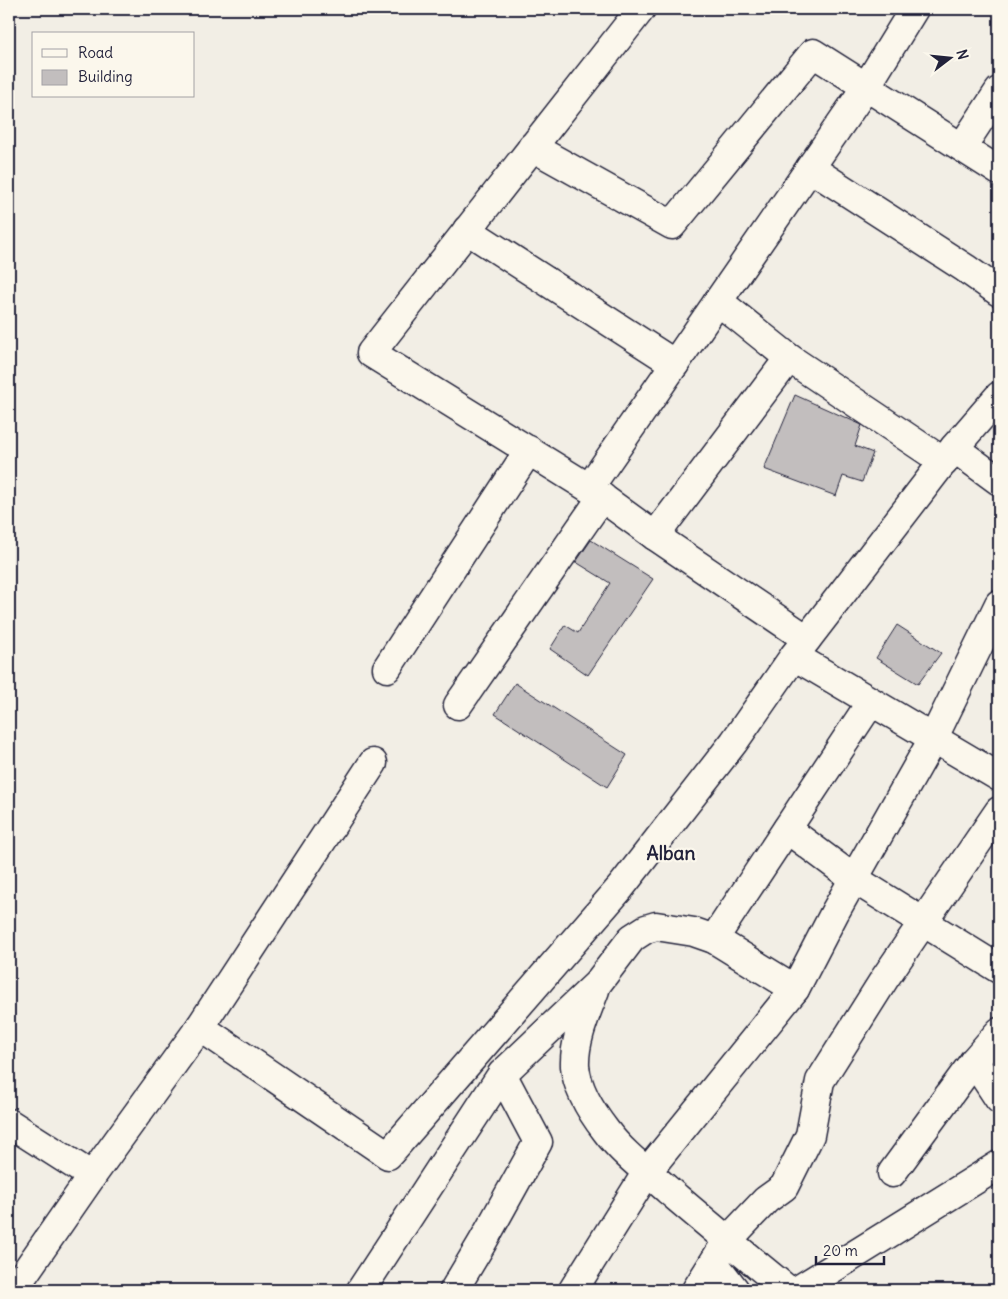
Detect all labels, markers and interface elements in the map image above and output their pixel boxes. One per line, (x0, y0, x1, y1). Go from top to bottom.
legend (32, 32, 195, 98)
north arrow (926, 32, 976, 82)
text: Road (78, 43, 113, 62)
text: N (953, 47, 972, 62)
text: Building (78, 67, 133, 86)
district label: Alban (647, 841, 695, 865)
scale bar (816, 1234, 883, 1266)
text: 20 m (823, 1241, 858, 1260)

